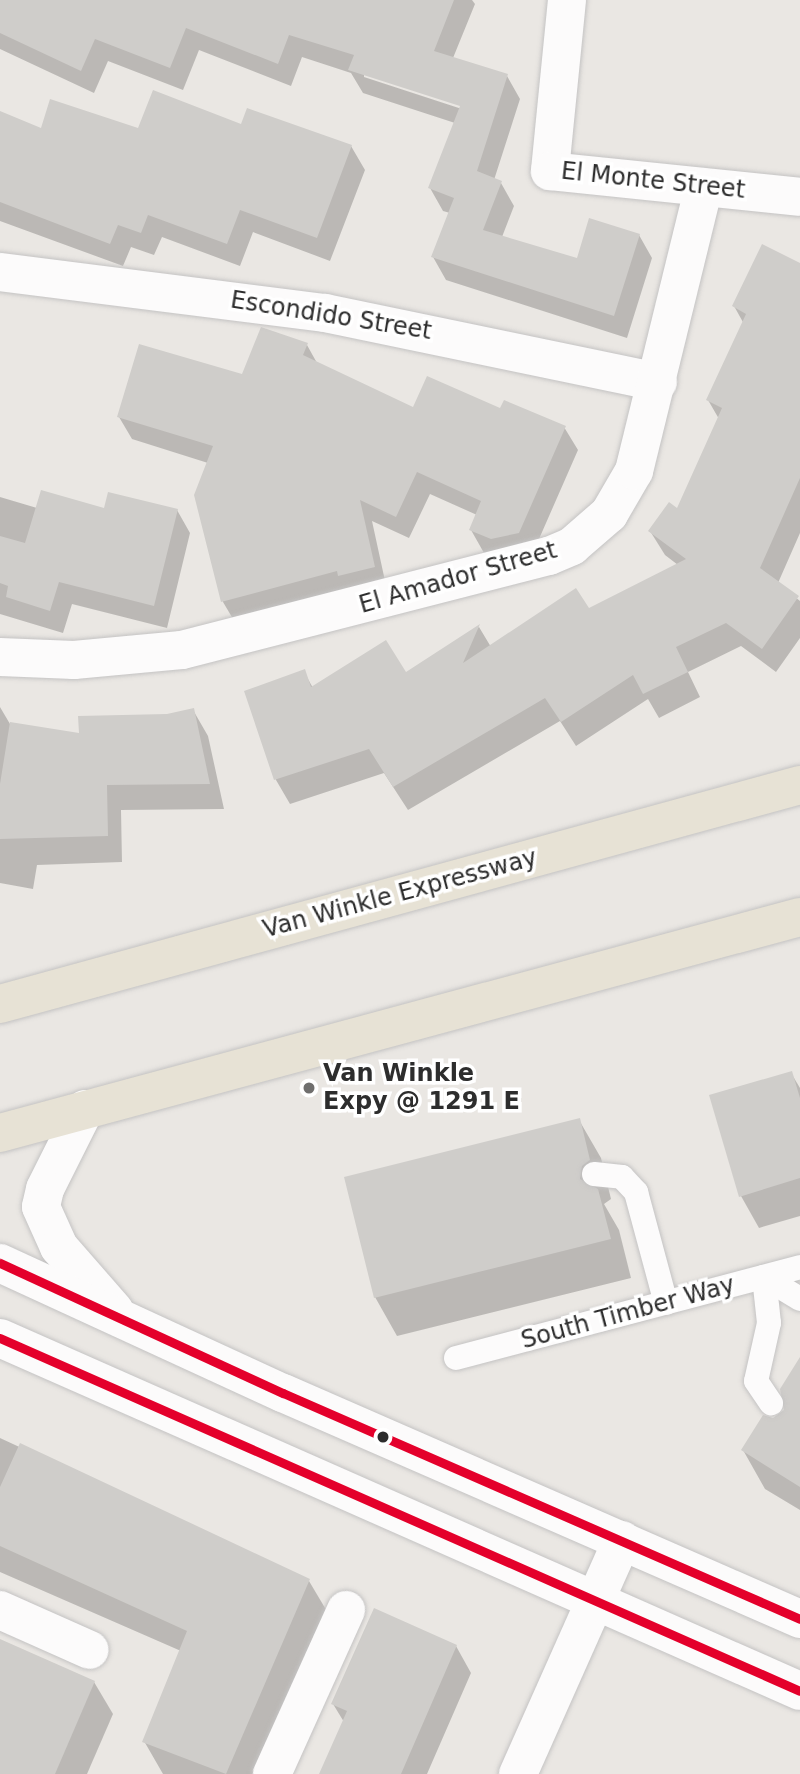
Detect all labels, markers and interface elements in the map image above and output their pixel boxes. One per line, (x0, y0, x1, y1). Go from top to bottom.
street label: El Monte Street (560, 157, 746, 205)
street label: Escondido Street (228, 286, 434, 346)
street label: El Amador Street (356, 536, 560, 620)
street label: Van Winkle Expressway (260, 844, 540, 944)
place label: Van Winkle Expy @ 1291 E (323, 1060, 520, 1116)
marker: Van Winkle Expy @ 1291 E (301, 1080, 317, 1096)
street label: South Timber Way (518, 1271, 738, 1355)
unlabelled marker (376, 1430, 390, 1444)

